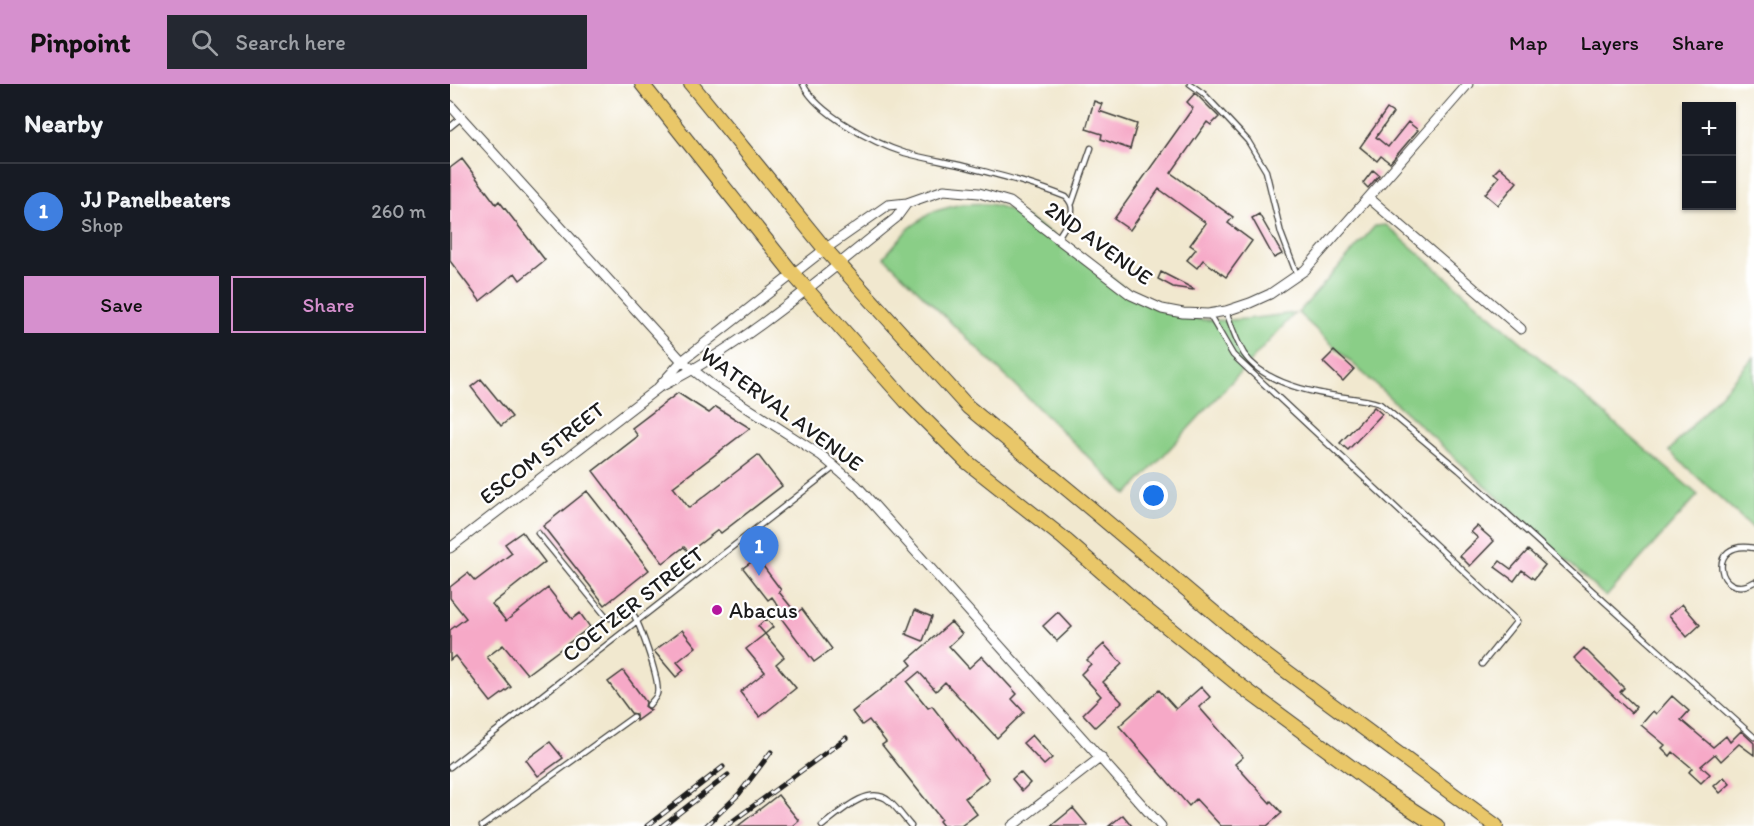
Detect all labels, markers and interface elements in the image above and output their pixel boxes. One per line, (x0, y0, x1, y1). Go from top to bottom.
search box (167, 15, 587, 69)
text: Pinpoint (30, 25, 131, 59)
icon: search (188, 26, 221, 59)
text: Search here (236, 29, 346, 56)
text: Map (1509, 30, 1548, 55)
text: Layers (1581, 30, 1639, 55)
text: Share (1672, 30, 1724, 55)
map controls (1682, 102, 1736, 210)
button: + (1682, 102, 1736, 156)
text: Nearby (24, 107, 103, 139)
button: − (1682, 156, 1736, 210)
text: JJ Panelbeaters (81, 186, 231, 213)
street label: 2ND AVENUE (1040, 195, 1158, 291)
text: 1 (39, 199, 48, 223)
text: 260 m (371, 199, 426, 223)
text: Shop (81, 213, 123, 237)
button: Save (24, 276, 219, 333)
button: Share (231, 276, 426, 333)
street label: WATERVAL AVENUE (695, 341, 869, 477)
street label: ESCOM STREET (474, 395, 611, 510)
your location (1139, 481, 1168, 510)
pin: 1 (740, 526, 778, 576)
street label: COETZER STREET (557, 540, 710, 668)
place label: Abacus (729, 597, 798, 624)
marker: Abacus (710, 603, 724, 617)

